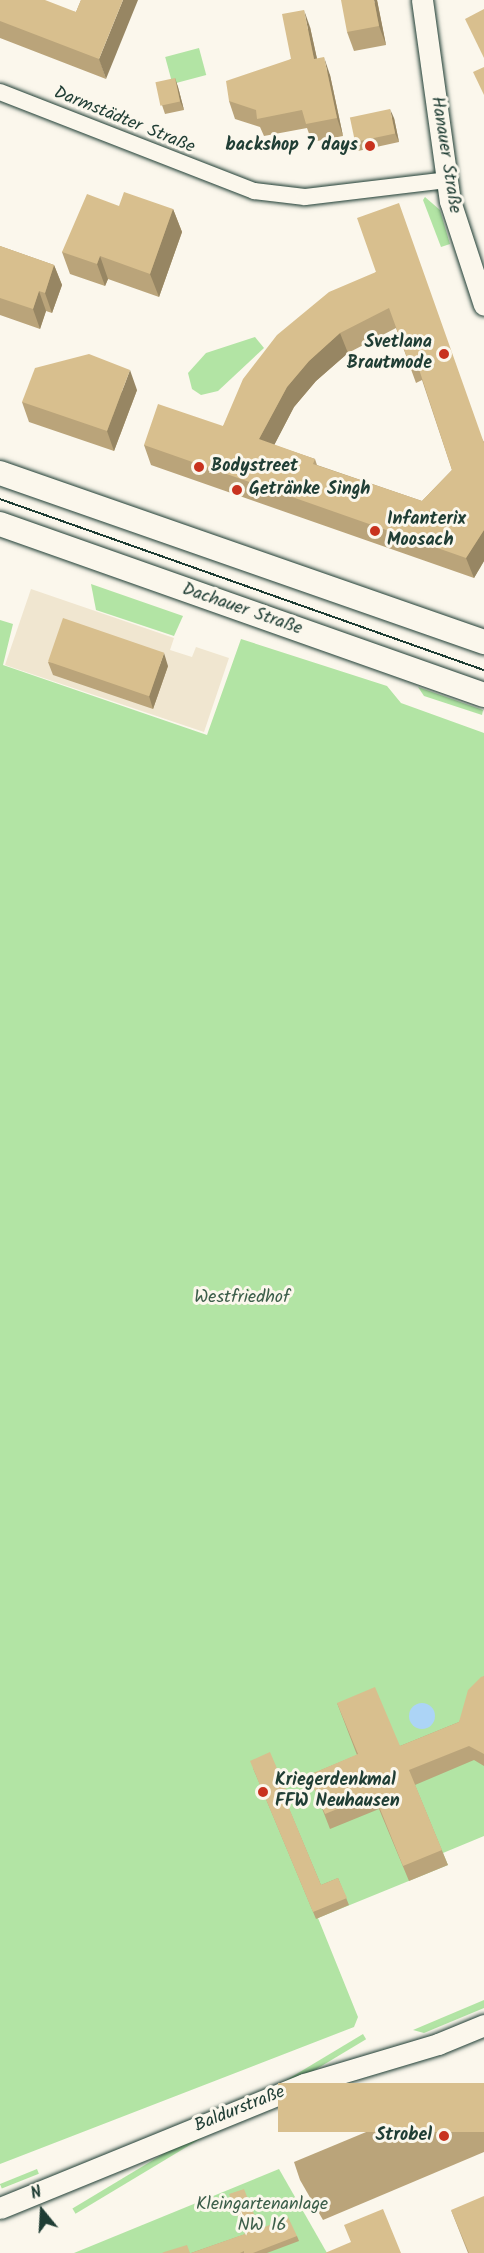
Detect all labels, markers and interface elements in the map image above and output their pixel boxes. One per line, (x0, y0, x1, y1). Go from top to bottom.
street label: Darmstädter Straße (50, 83, 198, 159)
street label: Hanauer Straße (425, 95, 465, 215)
place label: backshop 7 days (226, 135, 358, 157)
marker: backshop 7 days (363, 139, 377, 153)
place label: Svetlana Brautmode (347, 333, 432, 376)
marker: Svetlana Brautmode (437, 347, 451, 361)
place label: Bodystreet (211, 456, 298, 478)
marker: Bodystreet (192, 460, 206, 474)
place label: Getränke Singh (249, 479, 370, 501)
marker: Getränke Singh (230, 483, 244, 497)
place label: Infanterix Moosach (387, 510, 466, 552)
marker: Infanterix Moosach (368, 524, 382, 538)
street label: Dachauer Straße (179, 579, 305, 641)
park label: Westfriedhof (194, 1287, 290, 1309)
place label: Kriegerdenkmal FFW Neuhausen (275, 1771, 400, 1814)
marker: Kriegerdenkmal FFW Neuhausen (256, 1785, 270, 1799)
street label: Baldurstraße (192, 2082, 288, 2138)
place label: Strobel (375, 2125, 432, 2147)
marker: Strobel (437, 2129, 451, 2143)
text: N (28, 2180, 45, 2207)
north arrow (12, 2181, 72, 2241)
park label: Kleingartenanlage NW 16 (196, 2195, 328, 2238)

